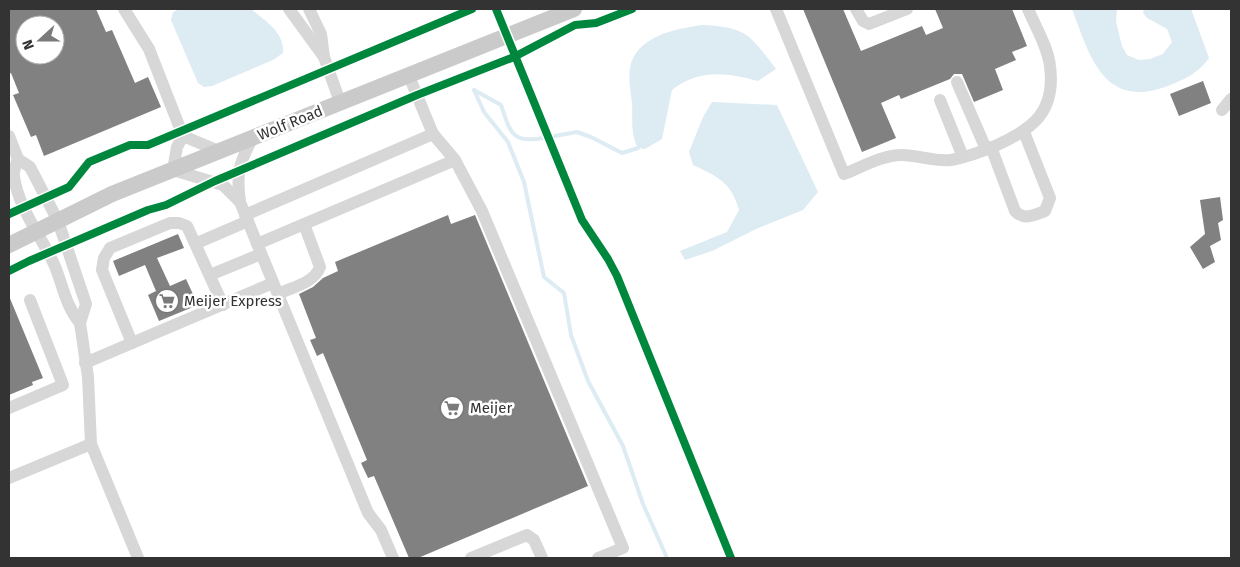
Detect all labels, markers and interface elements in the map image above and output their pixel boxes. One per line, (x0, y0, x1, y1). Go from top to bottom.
north arrow (15, 15, 65, 65)
text: N (19, 37, 38, 52)
street label: Wolf Road (255, 102, 325, 144)
supermarket icon: Meijer Express (154, 288, 180, 314)
place label: Meijer Express (184, 292, 282, 310)
supermarket icon: Meijer (439, 395, 465, 421)
place label: Meijer (470, 399, 512, 417)

